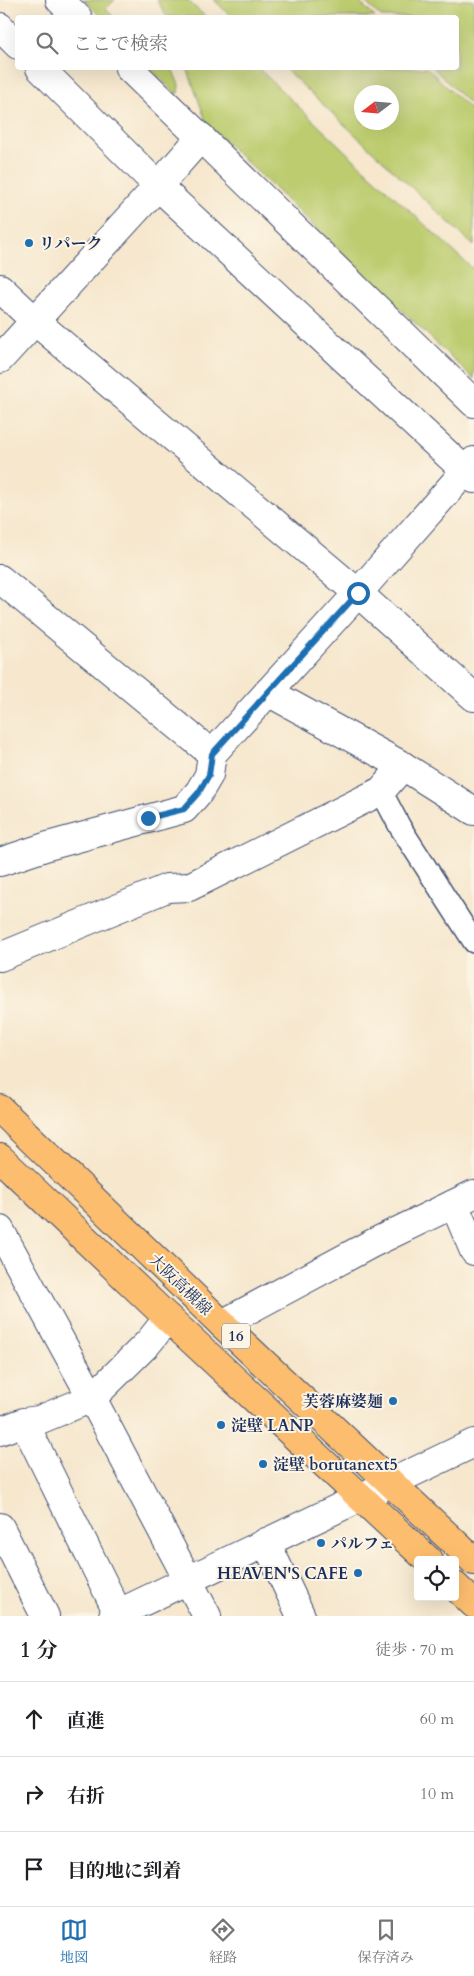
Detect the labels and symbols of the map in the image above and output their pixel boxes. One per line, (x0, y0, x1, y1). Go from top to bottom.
north arrow (354, 85, 399, 130)
place label: リパーク (39, 233, 103, 255)
marker: リパーク (23, 237, 35, 249)
route start (347, 582, 370, 605)
route end (137, 807, 160, 830)
street label: 大阪高槻線 (144, 1249, 217, 1320)
road number: 16 (222, 1324, 250, 1348)
place label: 芙蓉麻婆麺 (303, 1391, 383, 1413)
marker: 芙蓉麻婆麺 (387, 1395, 399, 1407)
place label: 淀壁 LANP (231, 1415, 314, 1437)
marker: 淀壁 LANP (215, 1419, 227, 1431)
place label: 淀壁 borutanext5 (273, 1454, 398, 1476)
marker: 淀壁 borutanext5 (257, 1458, 269, 1470)
place label: パルフェ (331, 1533, 394, 1555)
marker: パルフェ (315, 1537, 327, 1549)
place label: HEAVEN'S CAFE (217, 1563, 348, 1585)
marker: HEAVEN'S CAFE (352, 1567, 364, 1579)

